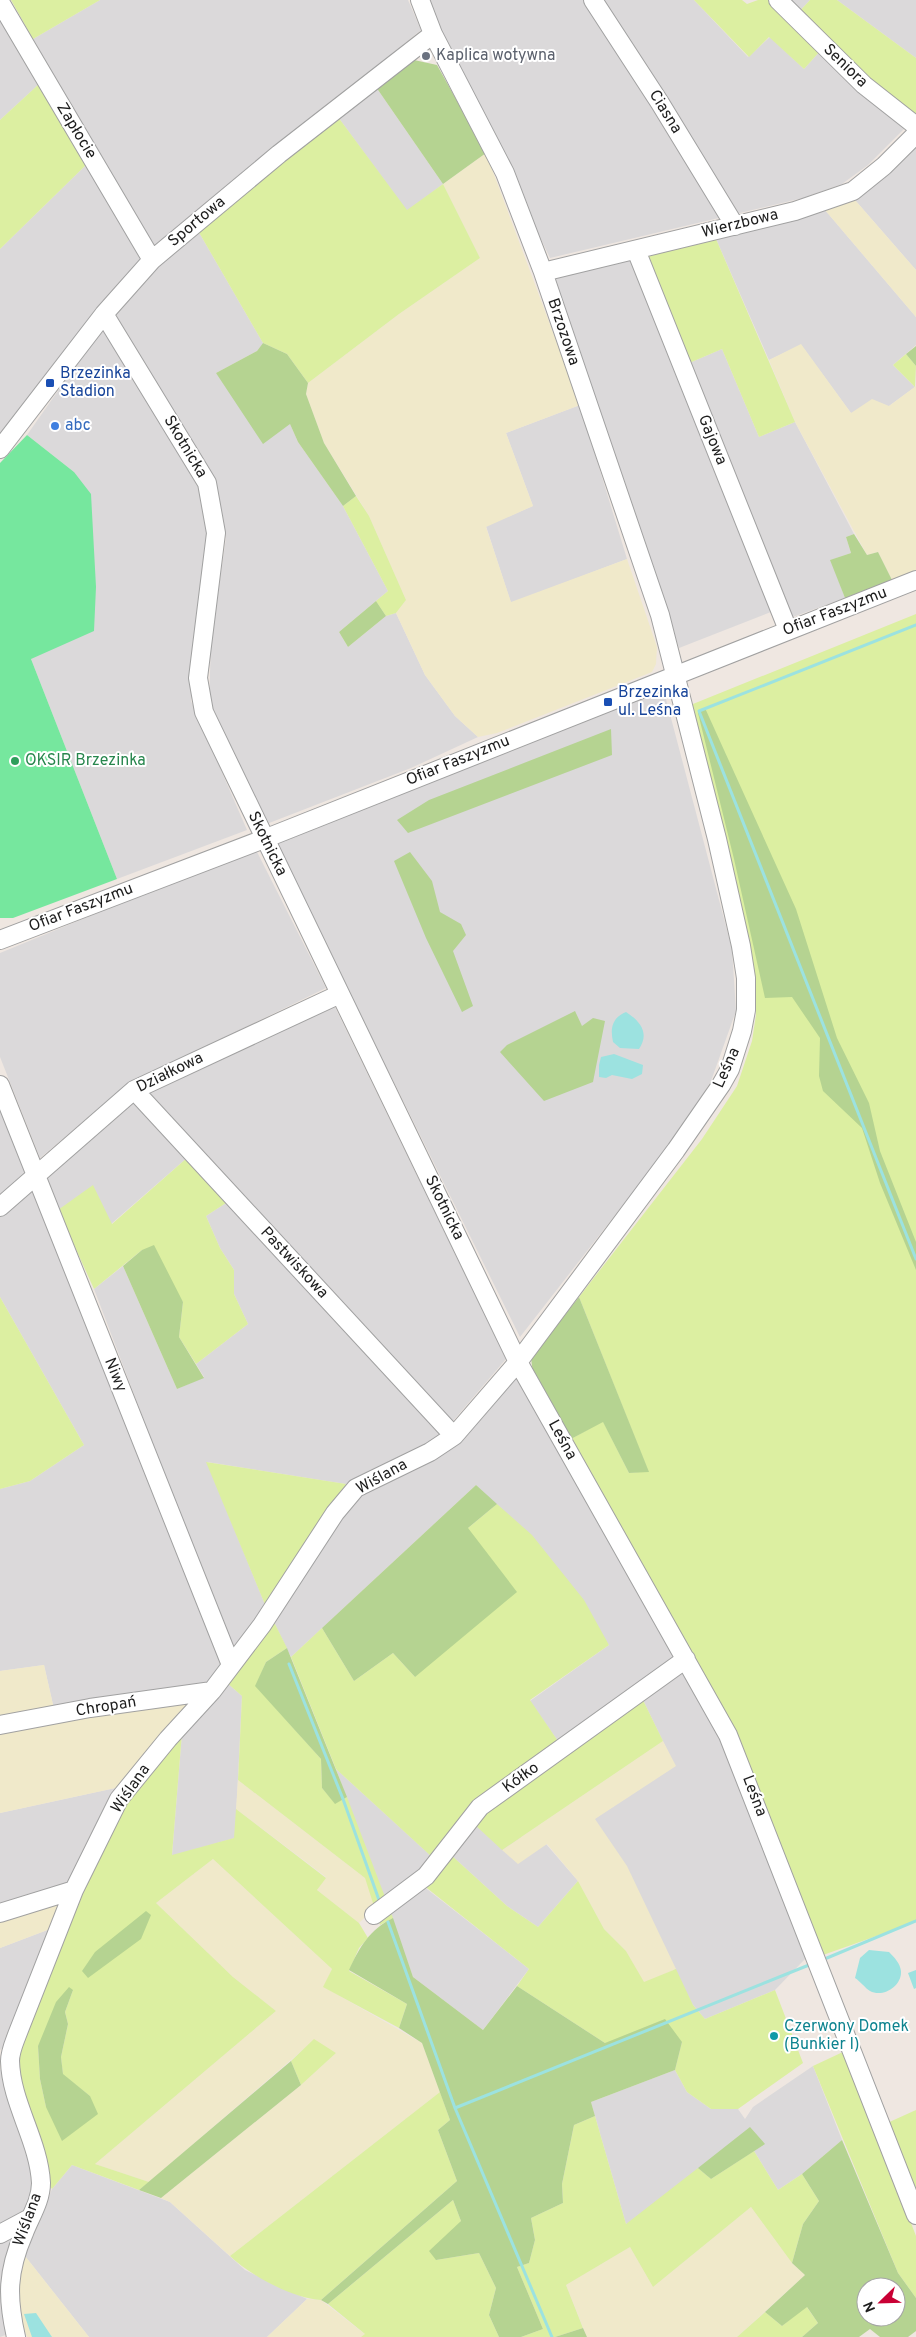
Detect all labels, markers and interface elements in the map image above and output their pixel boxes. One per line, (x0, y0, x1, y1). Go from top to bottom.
street label: Seniora (819, 40, 871, 92)
place label: Kaplica wotywna (436, 46, 555, 66)
marker: Kaplica wotywna (420, 50, 432, 62)
street label: Ciasna (644, 86, 686, 138)
street label: Zapłocie (51, 99, 101, 163)
street label: Sportowa (164, 192, 230, 252)
street label: Wierzbowa (700, 205, 780, 243)
street label: Brzozowa (542, 296, 584, 368)
place label: Brzezinka Stadion (60, 364, 131, 402)
marker: Brzezinka Stadion (44, 377, 56, 389)
street label: Skotnicka (159, 412, 211, 482)
street label: Gajowa (693, 412, 731, 468)
place label: abc (65, 416, 91, 436)
marker: abc (49, 420, 61, 432)
street label: Ofiar Faszyzmu (780, 583, 890, 641)
place label: Brzezinka ul. Leśna (618, 683, 689, 721)
marker: Brzezinka ul. Leśna (602, 696, 614, 708)
street label: Ofiar Faszyzmu (403, 731, 513, 791)
place label: OKSIR Brzezinka (25, 751, 146, 771)
marker: OKSIR Brzezinka (9, 755, 21, 767)
street label: Skotnicka (243, 808, 291, 880)
street label: Ofiar Faszyzmu (26, 879, 136, 937)
street label: Leśna (709, 1044, 745, 1092)
street label: Działkowa (133, 1048, 207, 1098)
street label: Skotnicka (420, 1172, 468, 1244)
street label: Pastwiskowa (256, 1223, 332, 1303)
street label: Niwy (99, 1355, 131, 1395)
street label: Leśna (543, 1417, 581, 1463)
street label: Wiślana (353, 1455, 411, 1499)
street label: Chropań (74, 1692, 138, 1722)
street label: Kółko (499, 1758, 543, 1798)
street label: Wiślana (107, 1761, 155, 1817)
street label: Leśna (737, 1773, 771, 1819)
place label: Czerwony Domek (Bunkier I) (784, 2017, 909, 2055)
marker: Czerwony Domek (Bunkier I) (768, 2030, 780, 2042)
street label: Wiślana (9, 2191, 47, 2249)
north arrow (856, 2277, 906, 2327)
text: N (861, 2299, 880, 2314)

